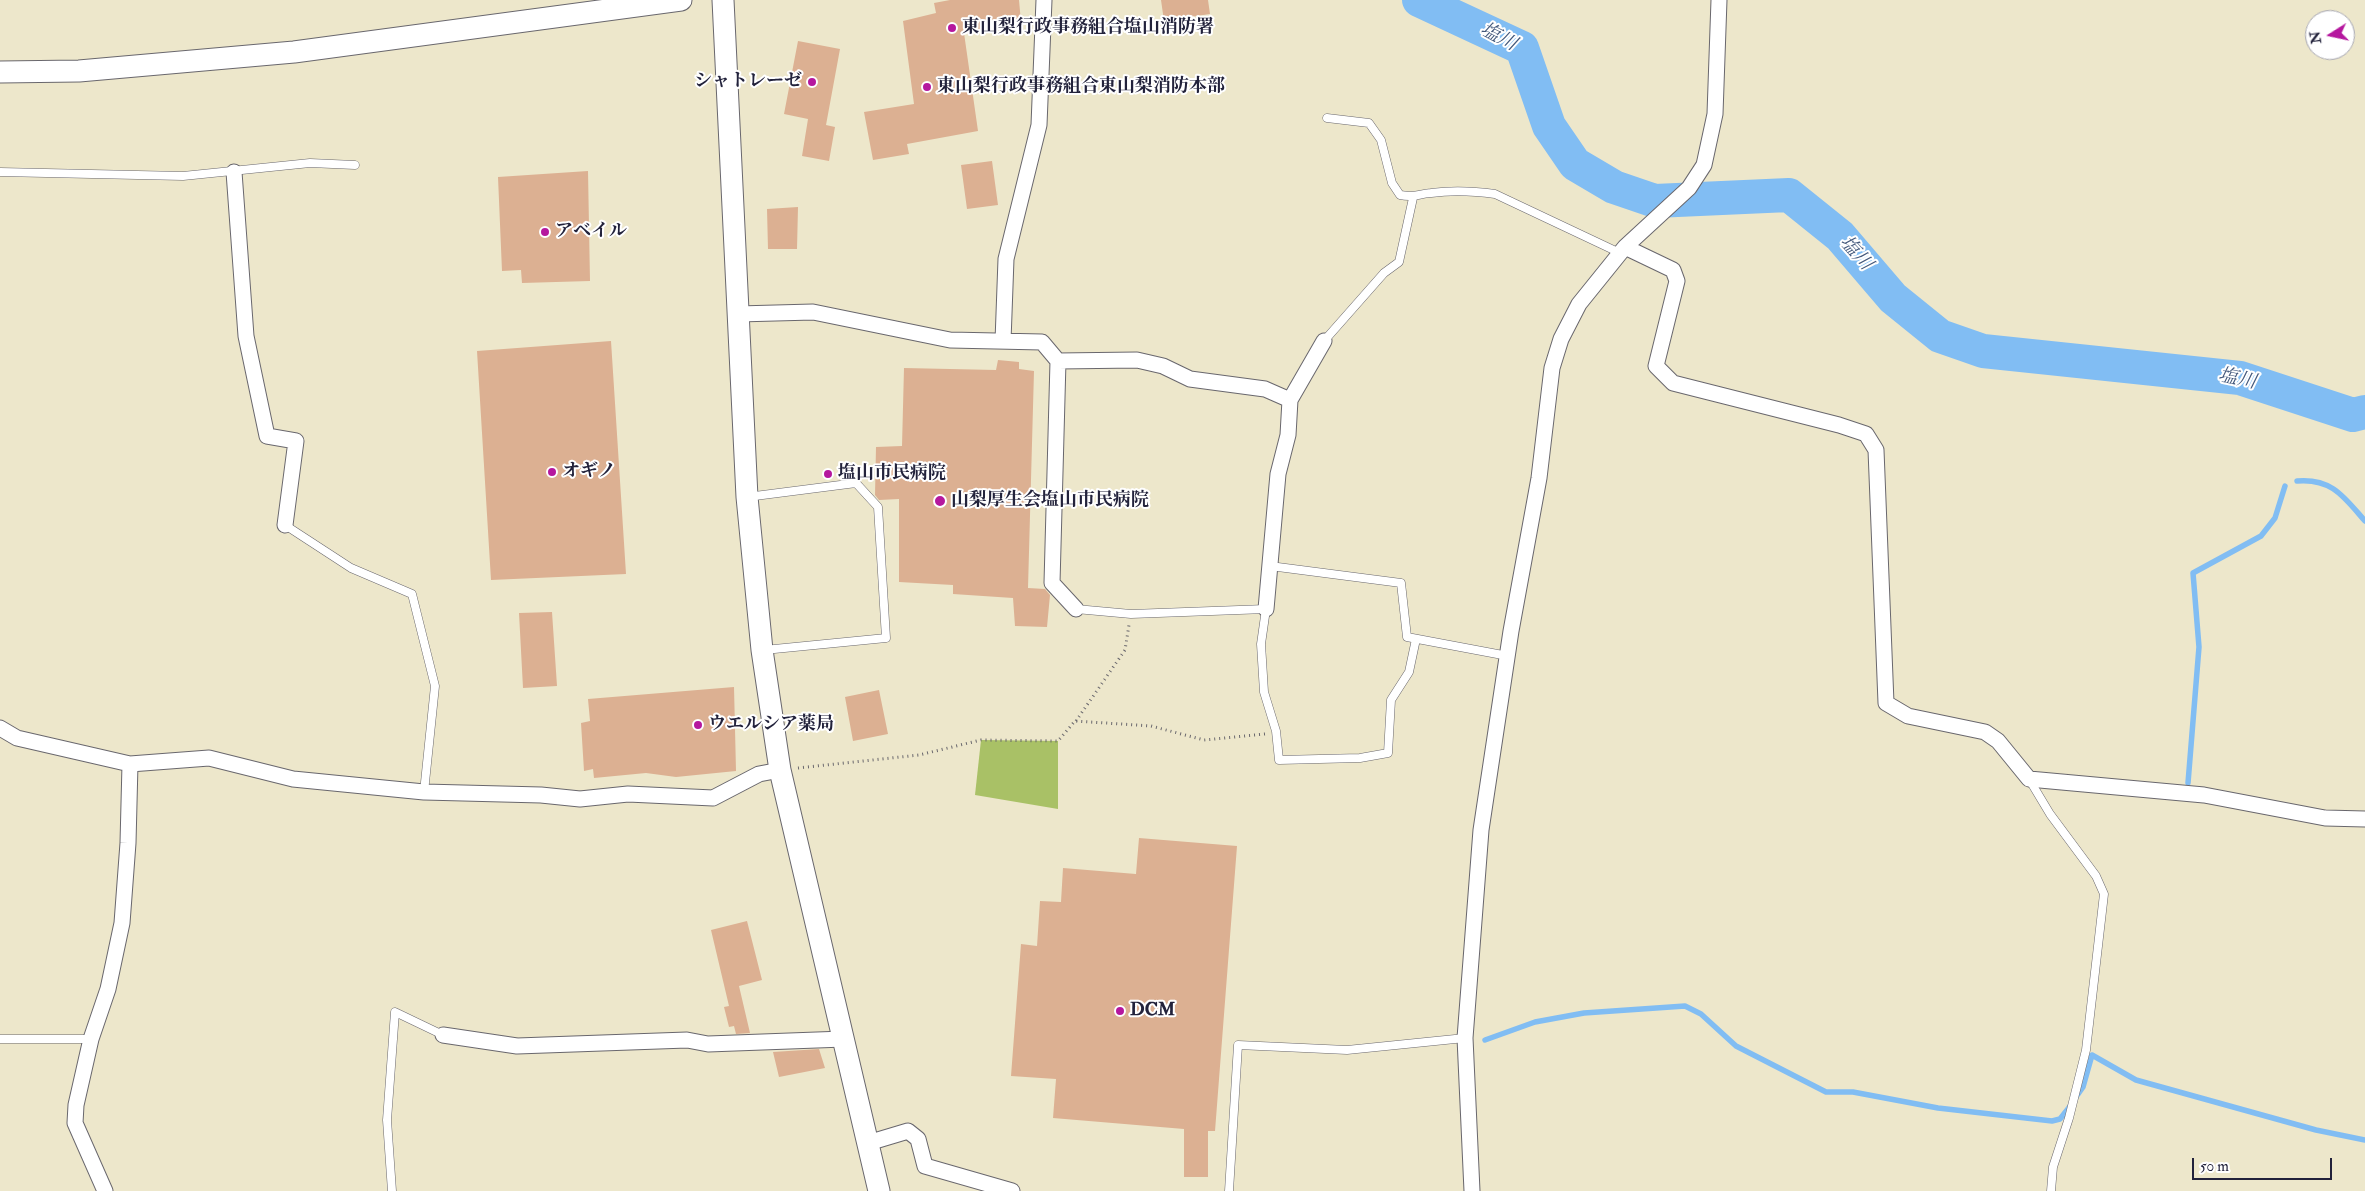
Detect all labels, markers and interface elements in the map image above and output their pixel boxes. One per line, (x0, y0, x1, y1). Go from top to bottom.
north arrow (2305, 10, 2355, 60)
place label: 東山梨行政事務組合塩山消防署 (962, 17, 1214, 39)
water label: 塩川 (1476, 19, 1520, 57)
marker: 東山梨行政事務組合塩山消防署 (946, 22, 958, 34)
text: N (2306, 30, 2325, 45)
place label: シャトレーゼ (694, 71, 802, 93)
marker: シャトレーゼ (806, 76, 818, 88)
place label: 東山梨行政事務組合東山梨消防本部 (937, 76, 1225, 98)
marker: 東山梨行政事務組合東山梨消防本部 (921, 81, 933, 93)
place label: アベイル (555, 221, 627, 243)
marker: アベイル (539, 226, 551, 238)
water label: 塩川 (1834, 232, 1876, 276)
water label: 塩川 (2216, 365, 2258, 395)
place label: オギノ (562, 461, 616, 483)
place label: 塩山市民病院 (838, 463, 946, 485)
marker: オギノ (546, 466, 558, 478)
marker: 塩山市民病院 (822, 468, 834, 480)
place label: 山梨厚生会塩山市民病院 (951, 490, 1149, 512)
marker: 山梨厚生会塩山市民病院 (933, 494, 947, 508)
place label: ウエルシア薬局 (708, 714, 834, 736)
marker: ウエルシア薬局 (692, 719, 704, 731)
place label: DCM (1130, 1000, 1175, 1022)
marker: DCM (1114, 1005, 1126, 1017)
scale bar (2195, 1148, 2335, 1180)
text: 50 m (2200, 1157, 2229, 1176)

